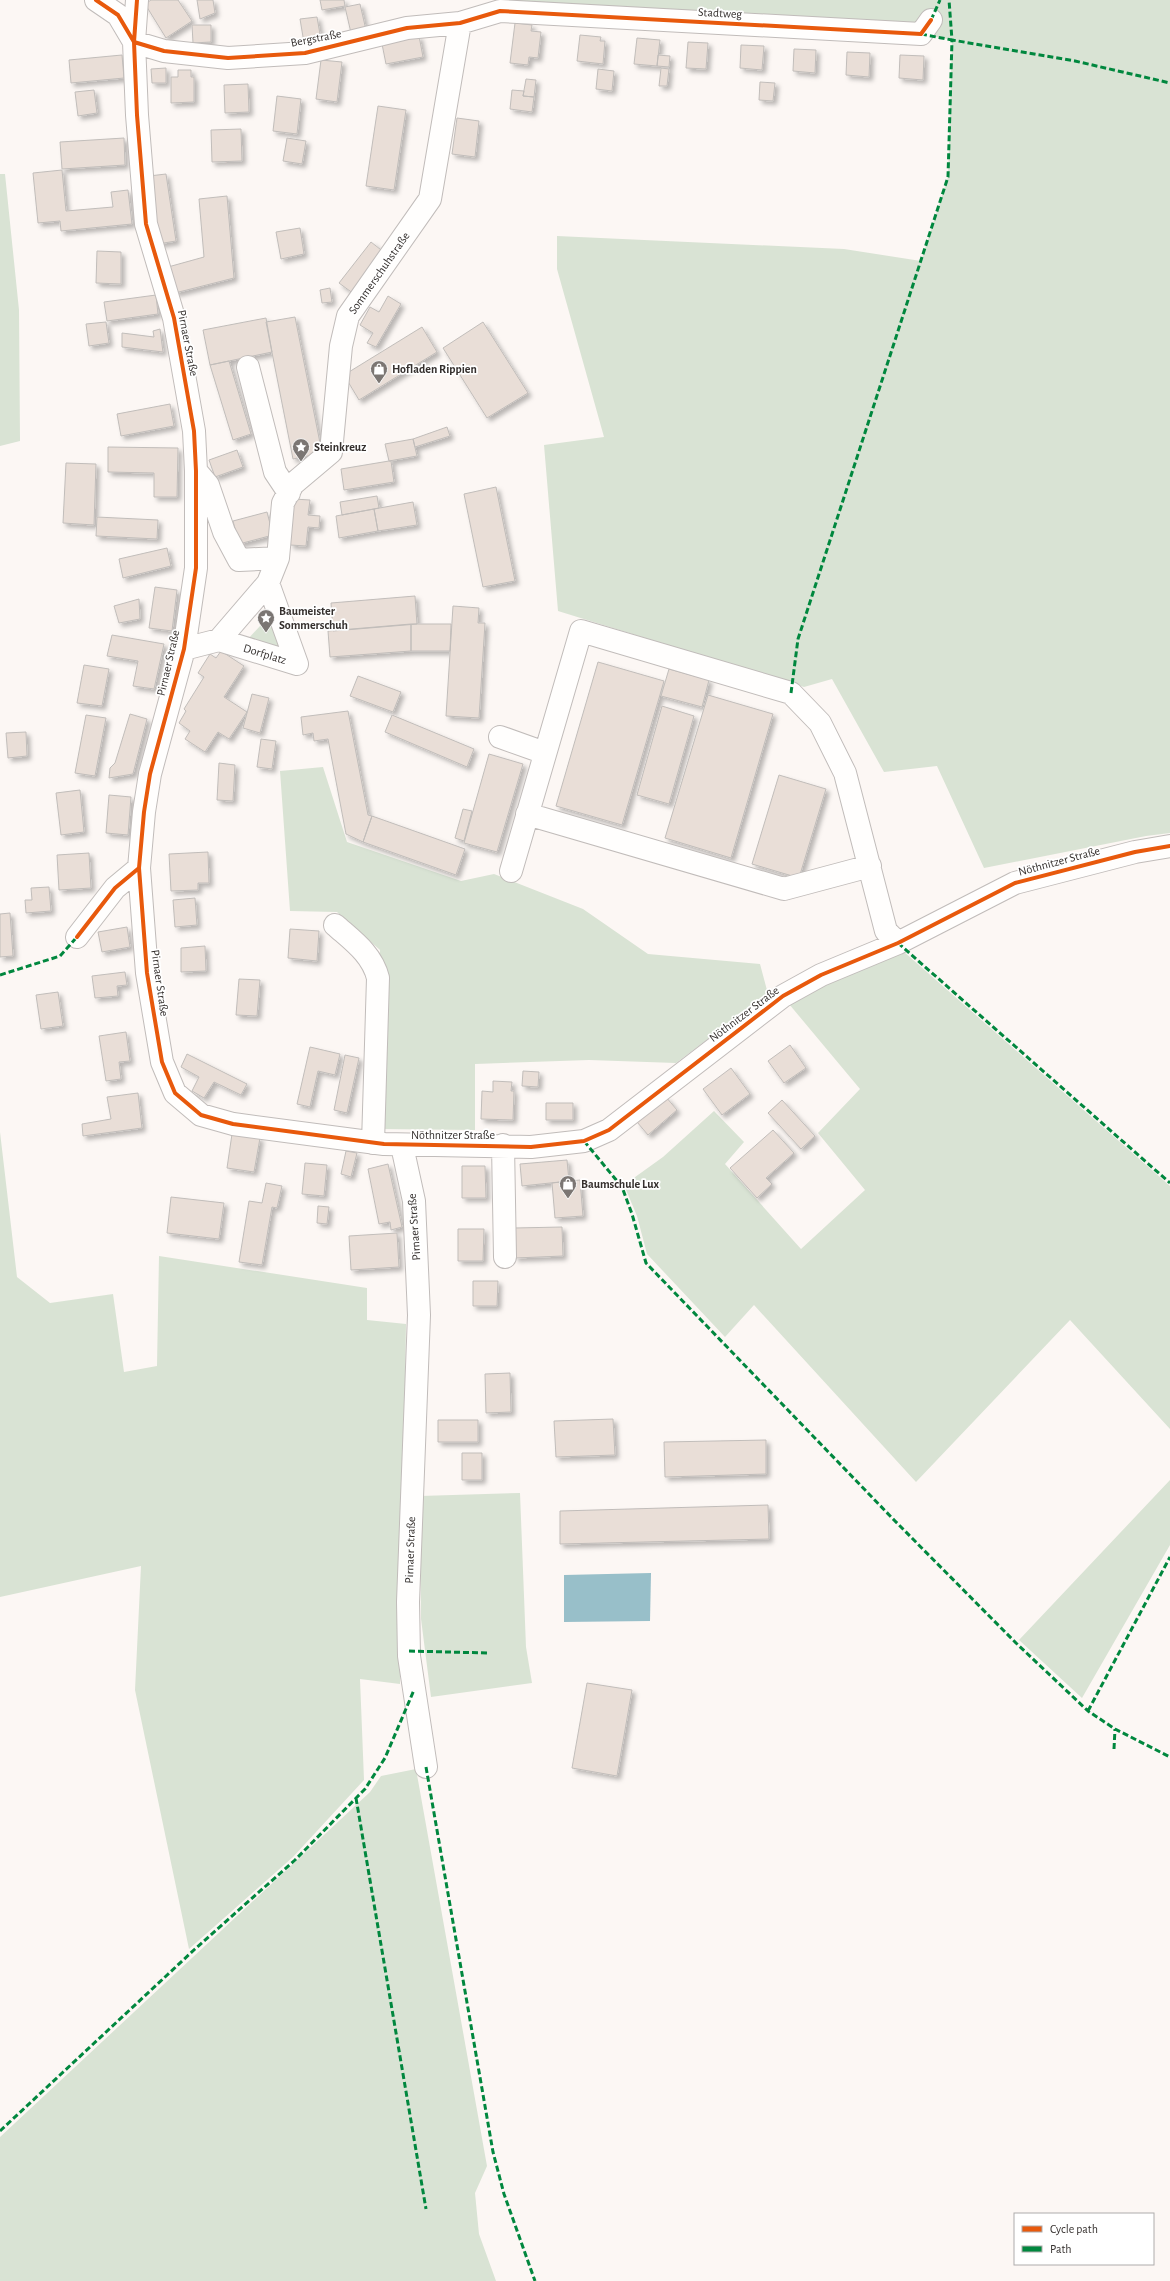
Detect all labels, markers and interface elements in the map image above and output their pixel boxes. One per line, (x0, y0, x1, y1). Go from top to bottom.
street label: Stadtweg (698, 6, 743, 20)
street label: Bergstraße (290, 27, 342, 49)
street label: Sommerschuhstraße (346, 230, 412, 316)
street label: Pirnaer Straße (176, 309, 200, 377)
shop icon: Hofladen Rippien (369, 359, 389, 384)
place label: Hofladen Rippien (392, 363, 477, 375)
place icon: Steinkreuz (291, 437, 311, 462)
place label: Steinkreuz (314, 441, 366, 453)
place label: Baumeister Sommerschuh (279, 605, 348, 631)
place icon: Baumeister Sommerschuh (256, 608, 276, 633)
street label: Pirnaer Straße (155, 629, 181, 697)
street label: Dorfplatz (242, 642, 288, 666)
street label: Nöthnitzer Straße (1017, 844, 1101, 878)
street label: Pirnaer Straße (149, 949, 171, 1017)
street label: Nöthnitzer Straße (707, 984, 781, 1044)
street label: Nöthnitzer Straße (411, 1129, 495, 1141)
shop icon: Baumschule Lux (558, 1174, 578, 1199)
place label: Baumschule Lux (581, 1178, 660, 1190)
street label: Pirnaer Straße (406, 1193, 422, 1261)
street label: Pirnaer Straße (403, 1516, 417, 1584)
legend (1014, 2213, 1154, 2265)
text: Cycle path (1050, 2223, 1098, 2236)
text: Path (1050, 2243, 1072, 2255)

